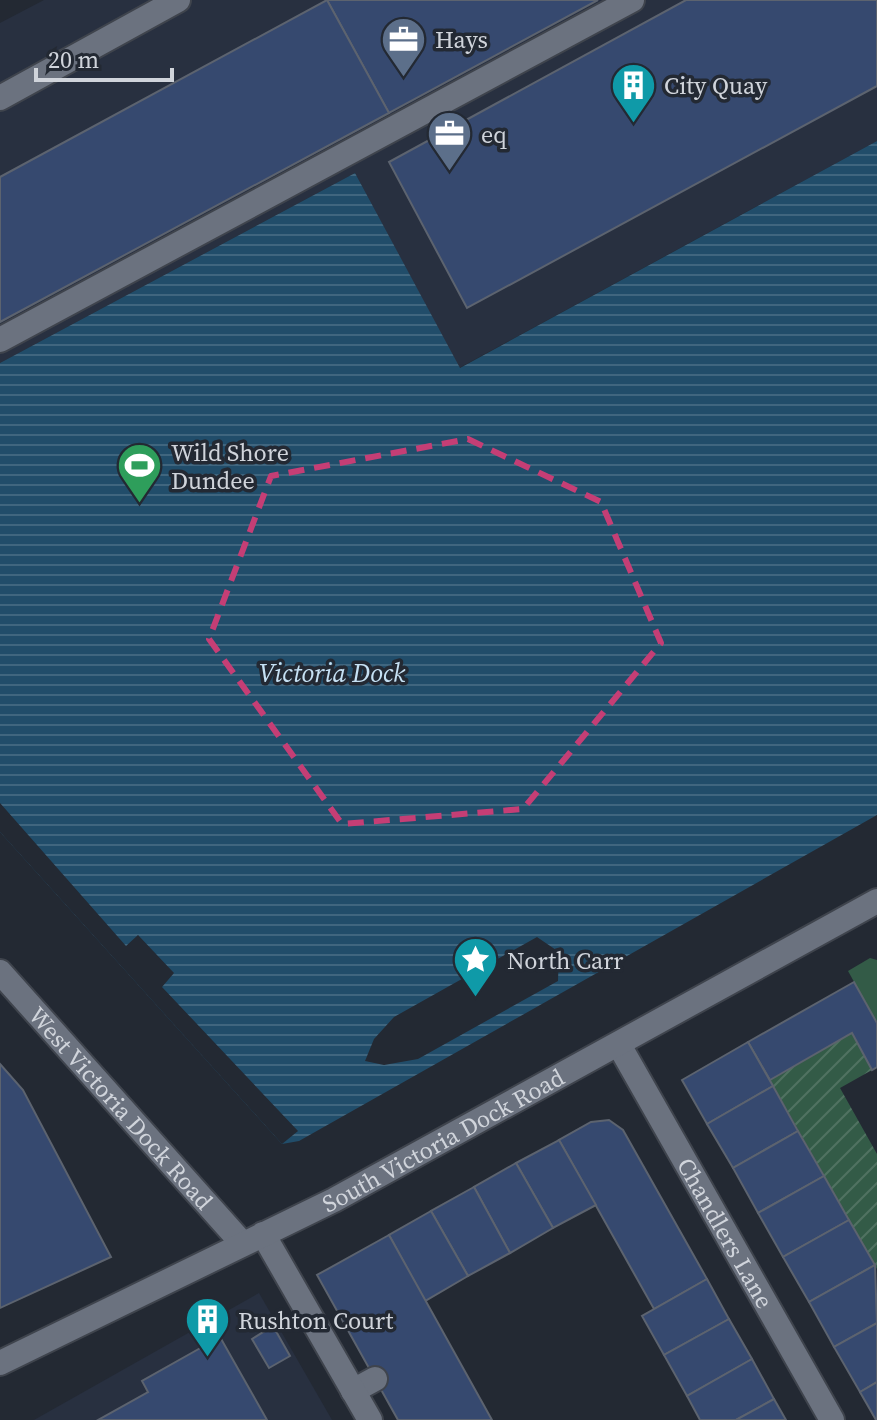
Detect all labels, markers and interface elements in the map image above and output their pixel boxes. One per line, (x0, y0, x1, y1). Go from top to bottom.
office icon: Hays (380, 15, 428, 78)
place label: Hays (435, 23, 488, 56)
scale bar (36, 32, 172, 82)
text: 20 m (48, 43, 99, 76)
building icon: City Quay (609, 61, 657, 124)
place label: City Quay (664, 69, 768, 102)
office icon: eq (426, 110, 474, 173)
place label: eq (481, 118, 507, 151)
place label: Wild Shore Dundee (171, 436, 289, 497)
sports icon: Wild Shore Dundee (116, 442, 164, 505)
water label: Victoria Dock (259, 655, 406, 691)
place icon: North Carr (452, 936, 500, 999)
place label: North Carr (507, 944, 624, 977)
street label: West Victoria Dock Road (22, 999, 221, 1217)
street label: South Victoria Dock Road (316, 1060, 570, 1220)
street label: Chandlers Lane (670, 1151, 782, 1314)
building icon: Rushton Court (183, 1296, 231, 1359)
place label: Rushton Court (238, 1304, 394, 1337)

